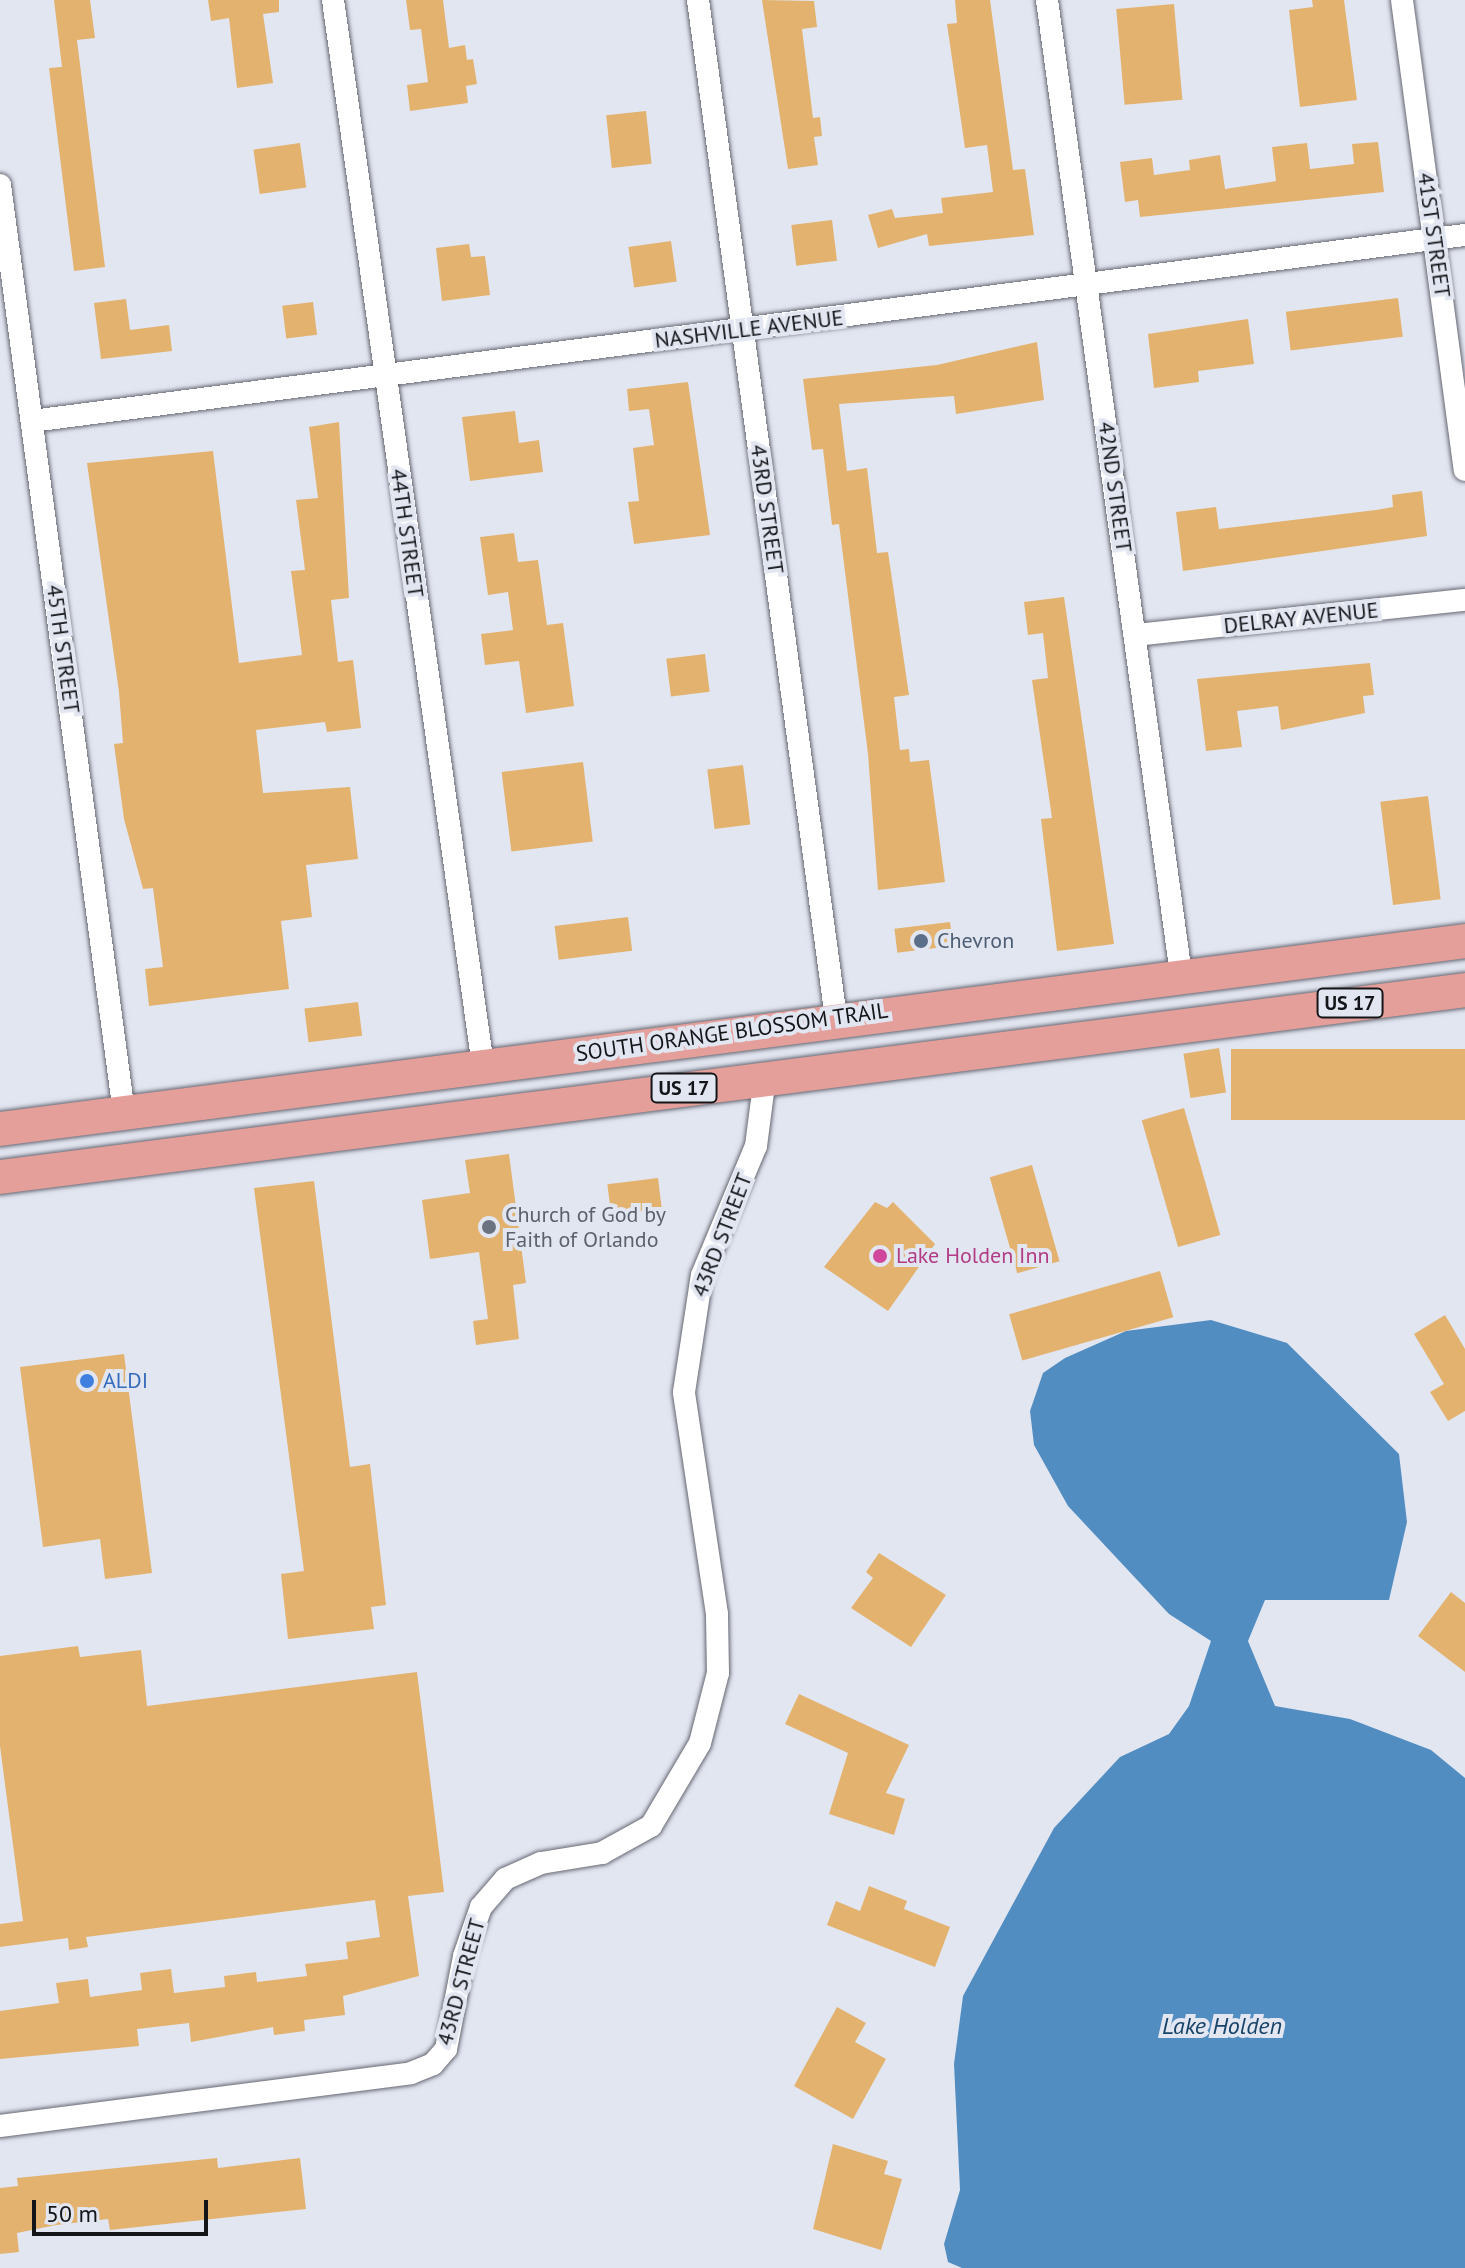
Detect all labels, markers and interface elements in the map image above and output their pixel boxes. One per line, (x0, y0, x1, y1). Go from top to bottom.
street label: 41ST STREET (1412, 171, 1456, 299)
street label: NASHVILLE AVENUE (653, 304, 845, 354)
street label: 42ND STREET (1093, 420, 1137, 554)
street label: 43RD STREET (745, 443, 789, 575)
street label: 44TH STREET (385, 467, 429, 599)
street label: 45TH STREET (41, 583, 85, 715)
street label: DELRAY AVENUE (1222, 597, 1380, 639)
place label: Chevron (937, 928, 1014, 954)
marker: Chevron (912, 932, 930, 950)
road number: US 17 (1316, 987, 1384, 1019)
street label: SOUTH ORANGE BLOSSOM TRAIL (574, 997, 890, 1067)
road number: US 17 (650, 1072, 718, 1104)
street label: 43RD STREET (686, 1170, 758, 1300)
place label: Church of God by Faith of Orlando (505, 1201, 666, 1252)
marker: Church of God by Faith of Orlando (480, 1218, 498, 1236)
place label: Lake Holden Inn (896, 1243, 1050, 1269)
marker: Lake Holden Inn (871, 1247, 889, 1265)
place label: ALDI (103, 1368, 148, 1394)
marker: ALDI (78, 1372, 96, 1390)
street label: 43RD STREET (431, 1916, 491, 2048)
water label: Lake Holden (1162, 2012, 1282, 2040)
scale bar (36, 2184, 212, 2234)
text: 50 m (46, 2198, 98, 2229)

